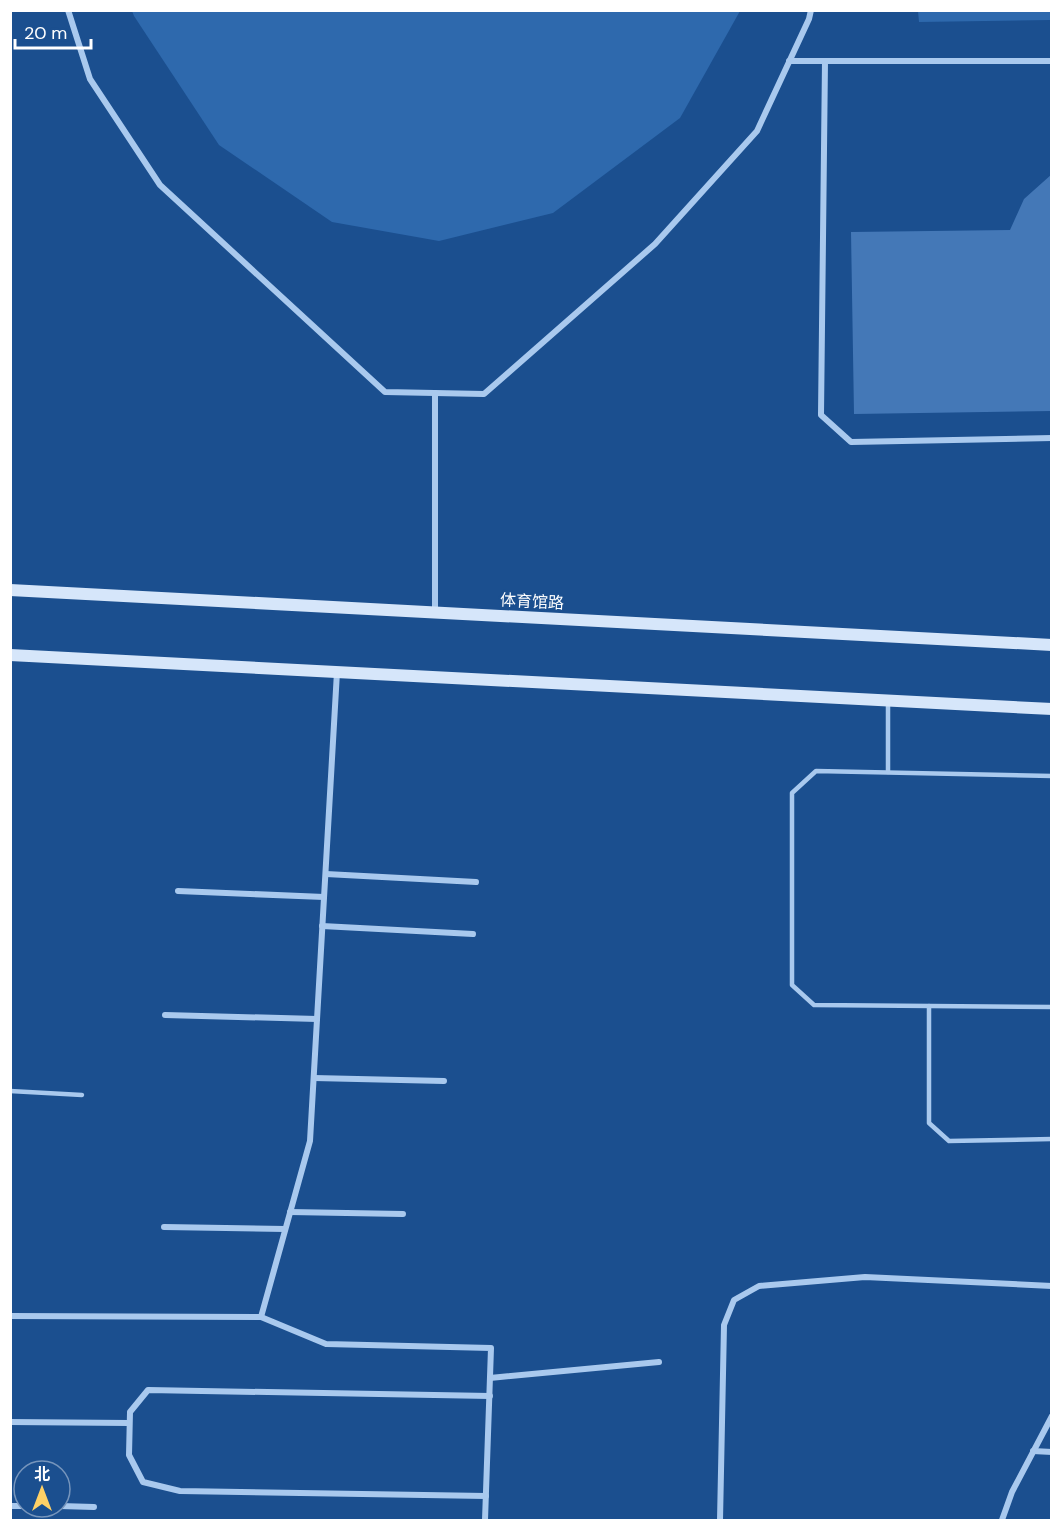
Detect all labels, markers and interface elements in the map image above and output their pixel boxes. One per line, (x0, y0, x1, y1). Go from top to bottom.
scale bar (15, 12, 92, 50)
text: 20 m (24, 21, 67, 45)
street label: 体育馆路 (499, 589, 564, 614)
north arrow (12, 1459, 72, 1519)
text: 北 (34, 1464, 50, 1485)

